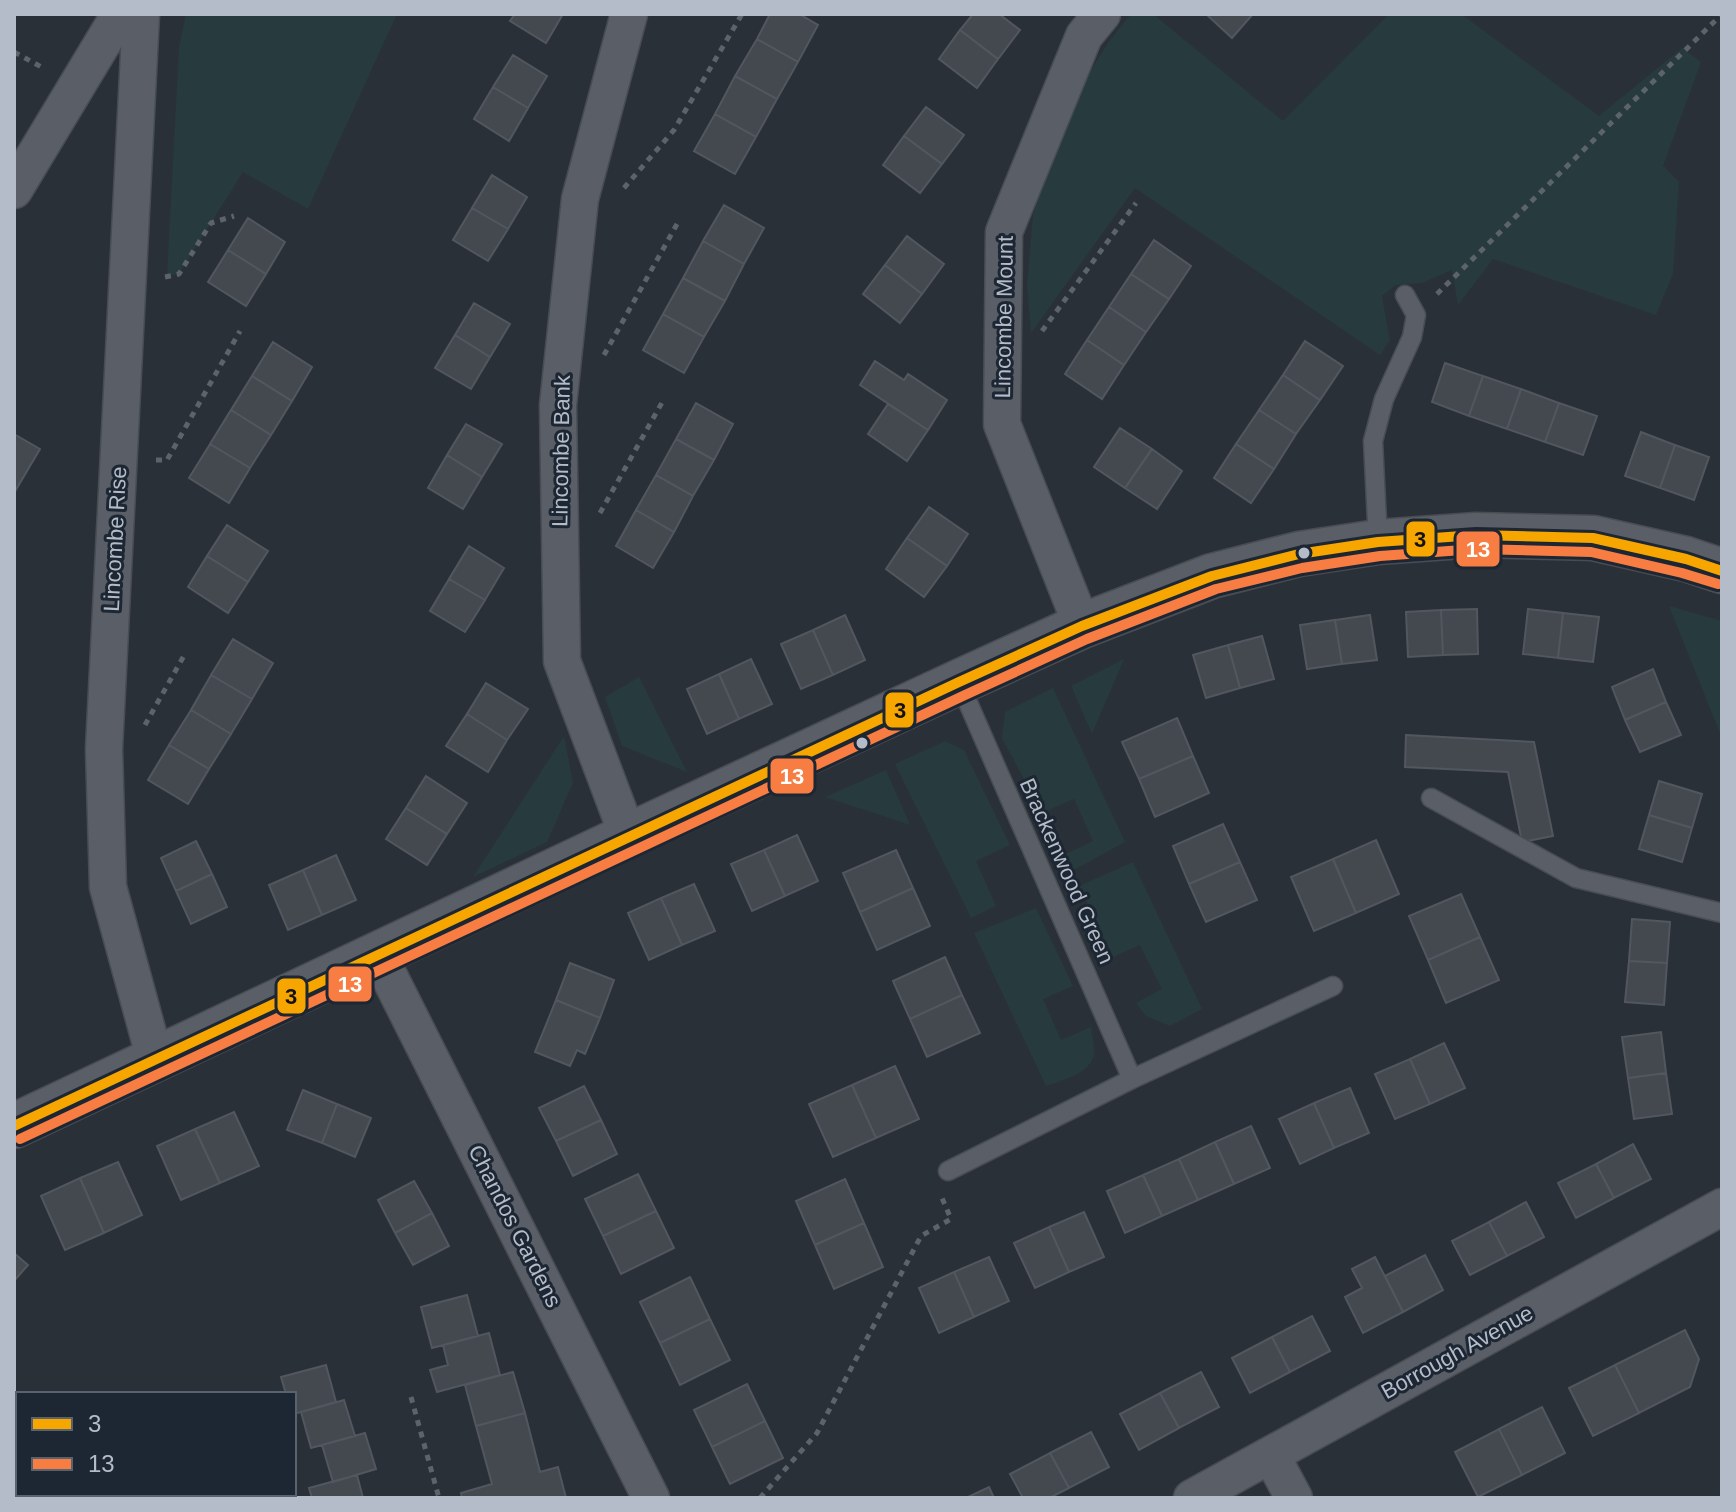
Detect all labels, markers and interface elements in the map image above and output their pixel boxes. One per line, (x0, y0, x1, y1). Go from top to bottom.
street label: Lincombe Mount (990, 235, 1018, 399)
street label: Lincombe Bank (547, 374, 575, 527)
street label: Lincombe Rise (99, 466, 131, 612)
line badge: 3 (1405, 520, 1436, 558)
text: 3 (1414, 527, 1426, 552)
line badge: 13 (1455, 530, 1501, 568)
text: 13 (1466, 537, 1490, 562)
unlabelled marker (1296, 545, 1312, 561)
line badge: 3 (884, 691, 915, 729)
text: 3 (894, 698, 906, 723)
unlabelled marker (854, 735, 870, 751)
line badge: 13 (769, 757, 815, 795)
text: 13 (780, 764, 804, 789)
street label: Brackenwood Green (1015, 774, 1119, 968)
line badge: 13 (327, 965, 373, 1003)
text: 13 (338, 972, 362, 997)
line badge: 3 (276, 977, 307, 1015)
text: 3 (285, 984, 297, 1009)
street label: Chandos Gardens (463, 1141, 567, 1311)
street label: Borrough Avenue (1377, 1300, 1537, 1404)
legend (16, 1392, 296, 1496)
text: 3 (88, 1410, 101, 1437)
text: 13 (88, 1450, 115, 1477)

